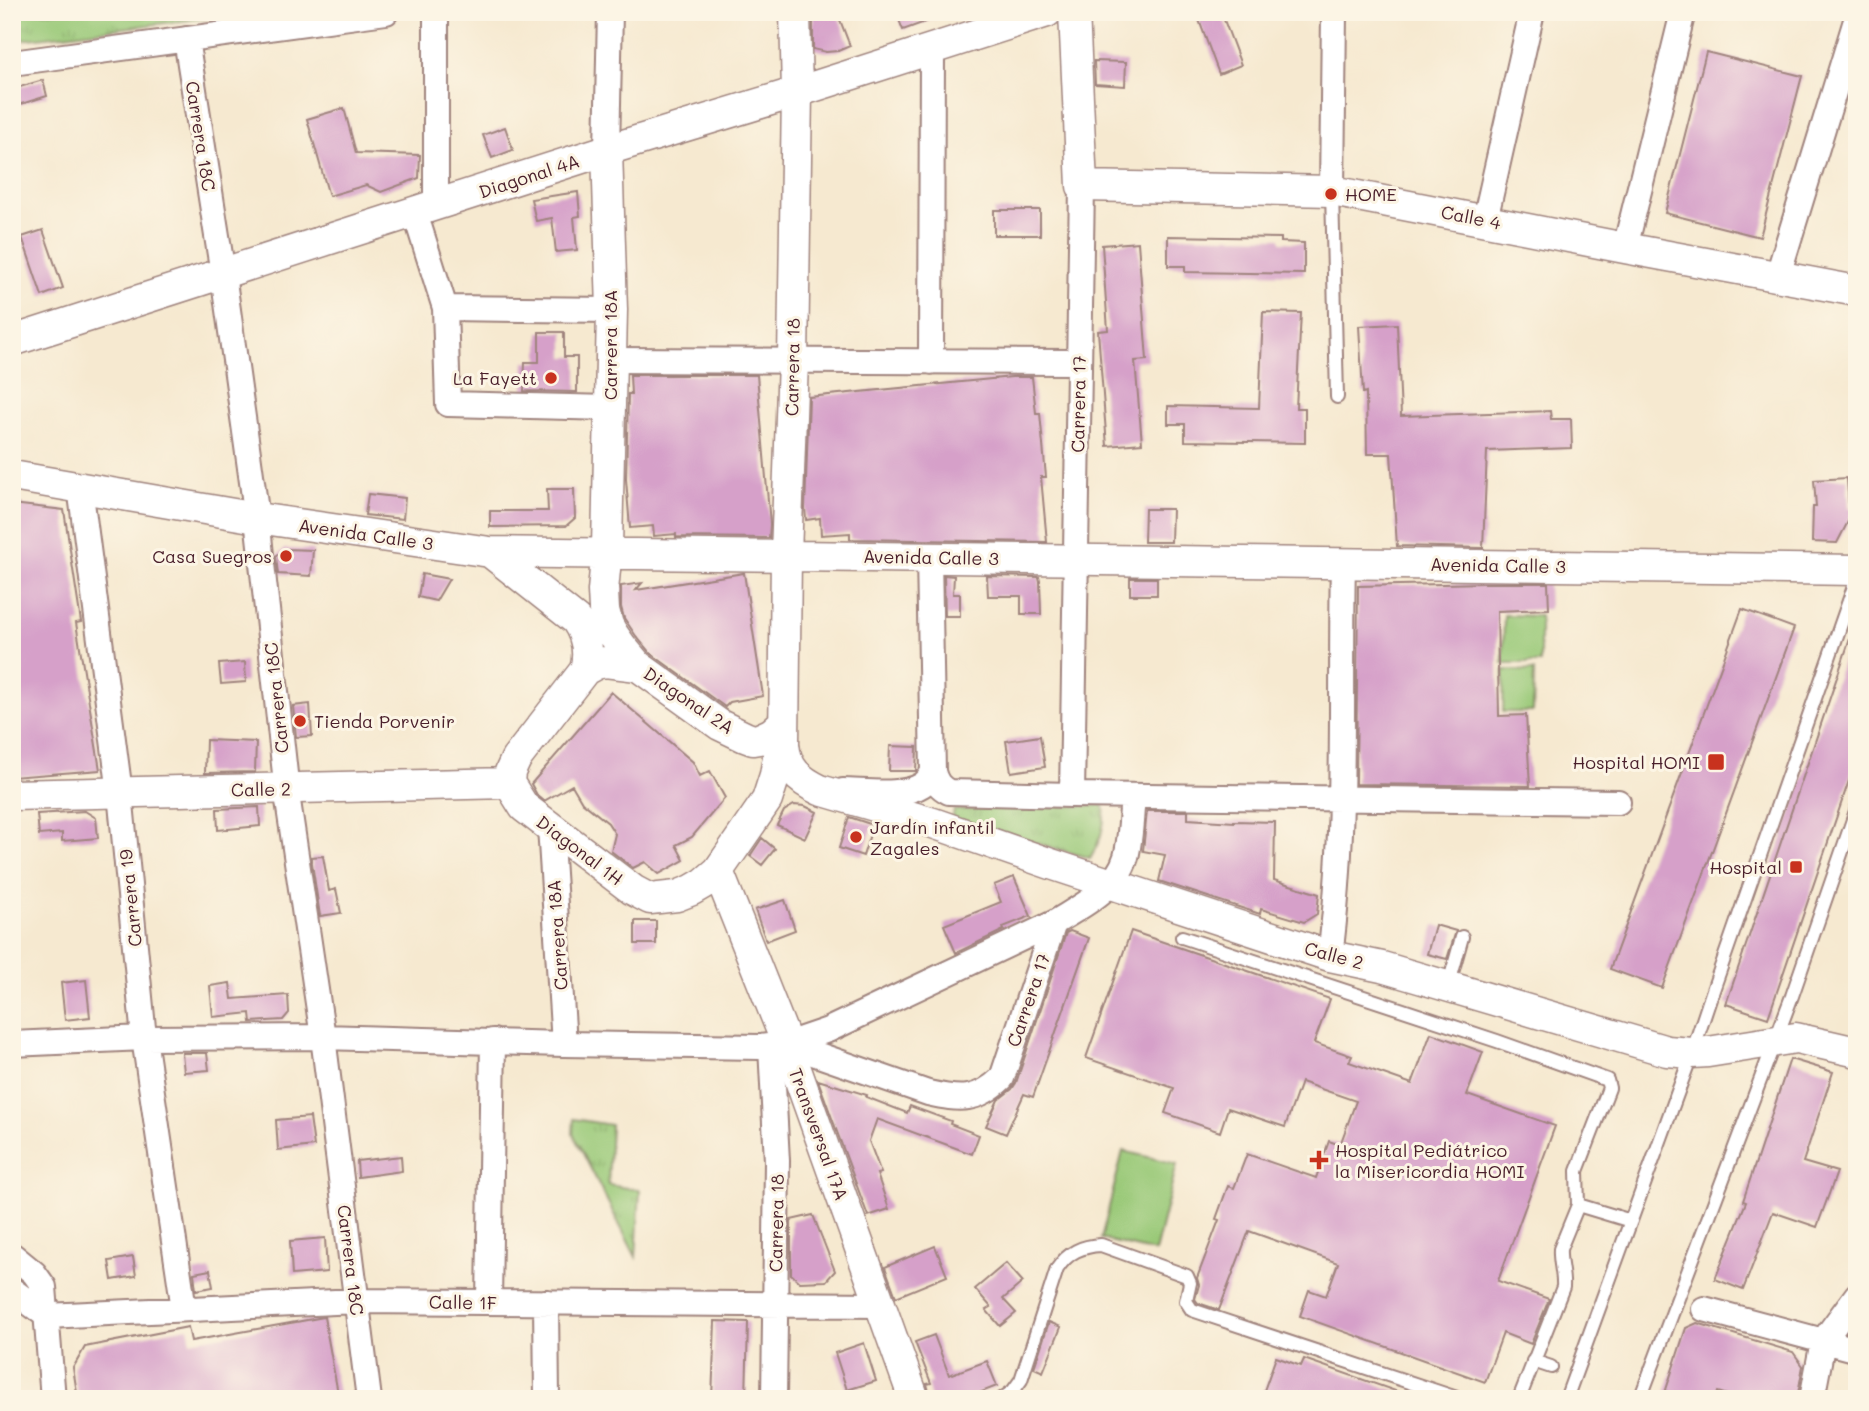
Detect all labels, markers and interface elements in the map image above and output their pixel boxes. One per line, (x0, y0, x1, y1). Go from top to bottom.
street label: Carrera 18C (180, 79, 222, 193)
street label: Diagonal 4A (476, 148, 582, 204)
place label: HOME (1345, 182, 1397, 206)
marker: HOME (1323, 186, 1339, 202)
street label: Calle 4 (1439, 199, 1503, 235)
street label: Carrera 18A (598, 290, 622, 400)
street label: Carrera 18 (779, 318, 805, 416)
street label: Carrera 17 (1065, 355, 1091, 453)
place label: La Fayett (453, 366, 537, 390)
marker: La Fayett (543, 370, 559, 386)
street label: Avenida Calle 3 (297, 513, 435, 555)
place label: Casa Suegros (152, 544, 272, 568)
street label: Avenida Calle 3 (863, 544, 999, 570)
marker: Casa Suegros (278, 548, 294, 564)
street label: Avenida Calle 3 (1430, 552, 1566, 578)
street label: Carrera 18C (258, 641, 294, 754)
street label: Diagonal 2A (639, 661, 739, 739)
place label: Tienda Porvenir (314, 709, 455, 733)
marker: Tienda Porvenir (292, 713, 308, 729)
place label: Hospital HOMI (1572, 750, 1700, 774)
marker: Hospital HOMI (1706, 752, 1726, 772)
street label: Calle 2 (231, 776, 291, 802)
street label: Diagonal 1H (532, 810, 628, 890)
place label: Jardín infantil Zagales (870, 815, 995, 860)
marker: Jardín infantil Zagales (848, 829, 864, 845)
street label: Carrera 19 (113, 848, 147, 948)
place label: Hospital (1709, 855, 1782, 879)
marker: Hospital (1788, 859, 1804, 875)
street label: Carrera 18A (541, 879, 573, 991)
street label: Calle 2 (1302, 936, 1366, 974)
street label: Carrera 17 (1001, 950, 1055, 1050)
street label: Transversal 17A (784, 1064, 854, 1204)
place label: Hospital Pediátrico la Misericordia HOMI (1335, 1138, 1524, 1183)
marker: Hospital Pediátrico la Misericordia HOMI (1309, 1150, 1329, 1170)
street label: Carrera 18 (763, 1174, 789, 1272)
street label: Carrera 18C (332, 1203, 370, 1317)
street label: Calle 1F (429, 1289, 497, 1315)

